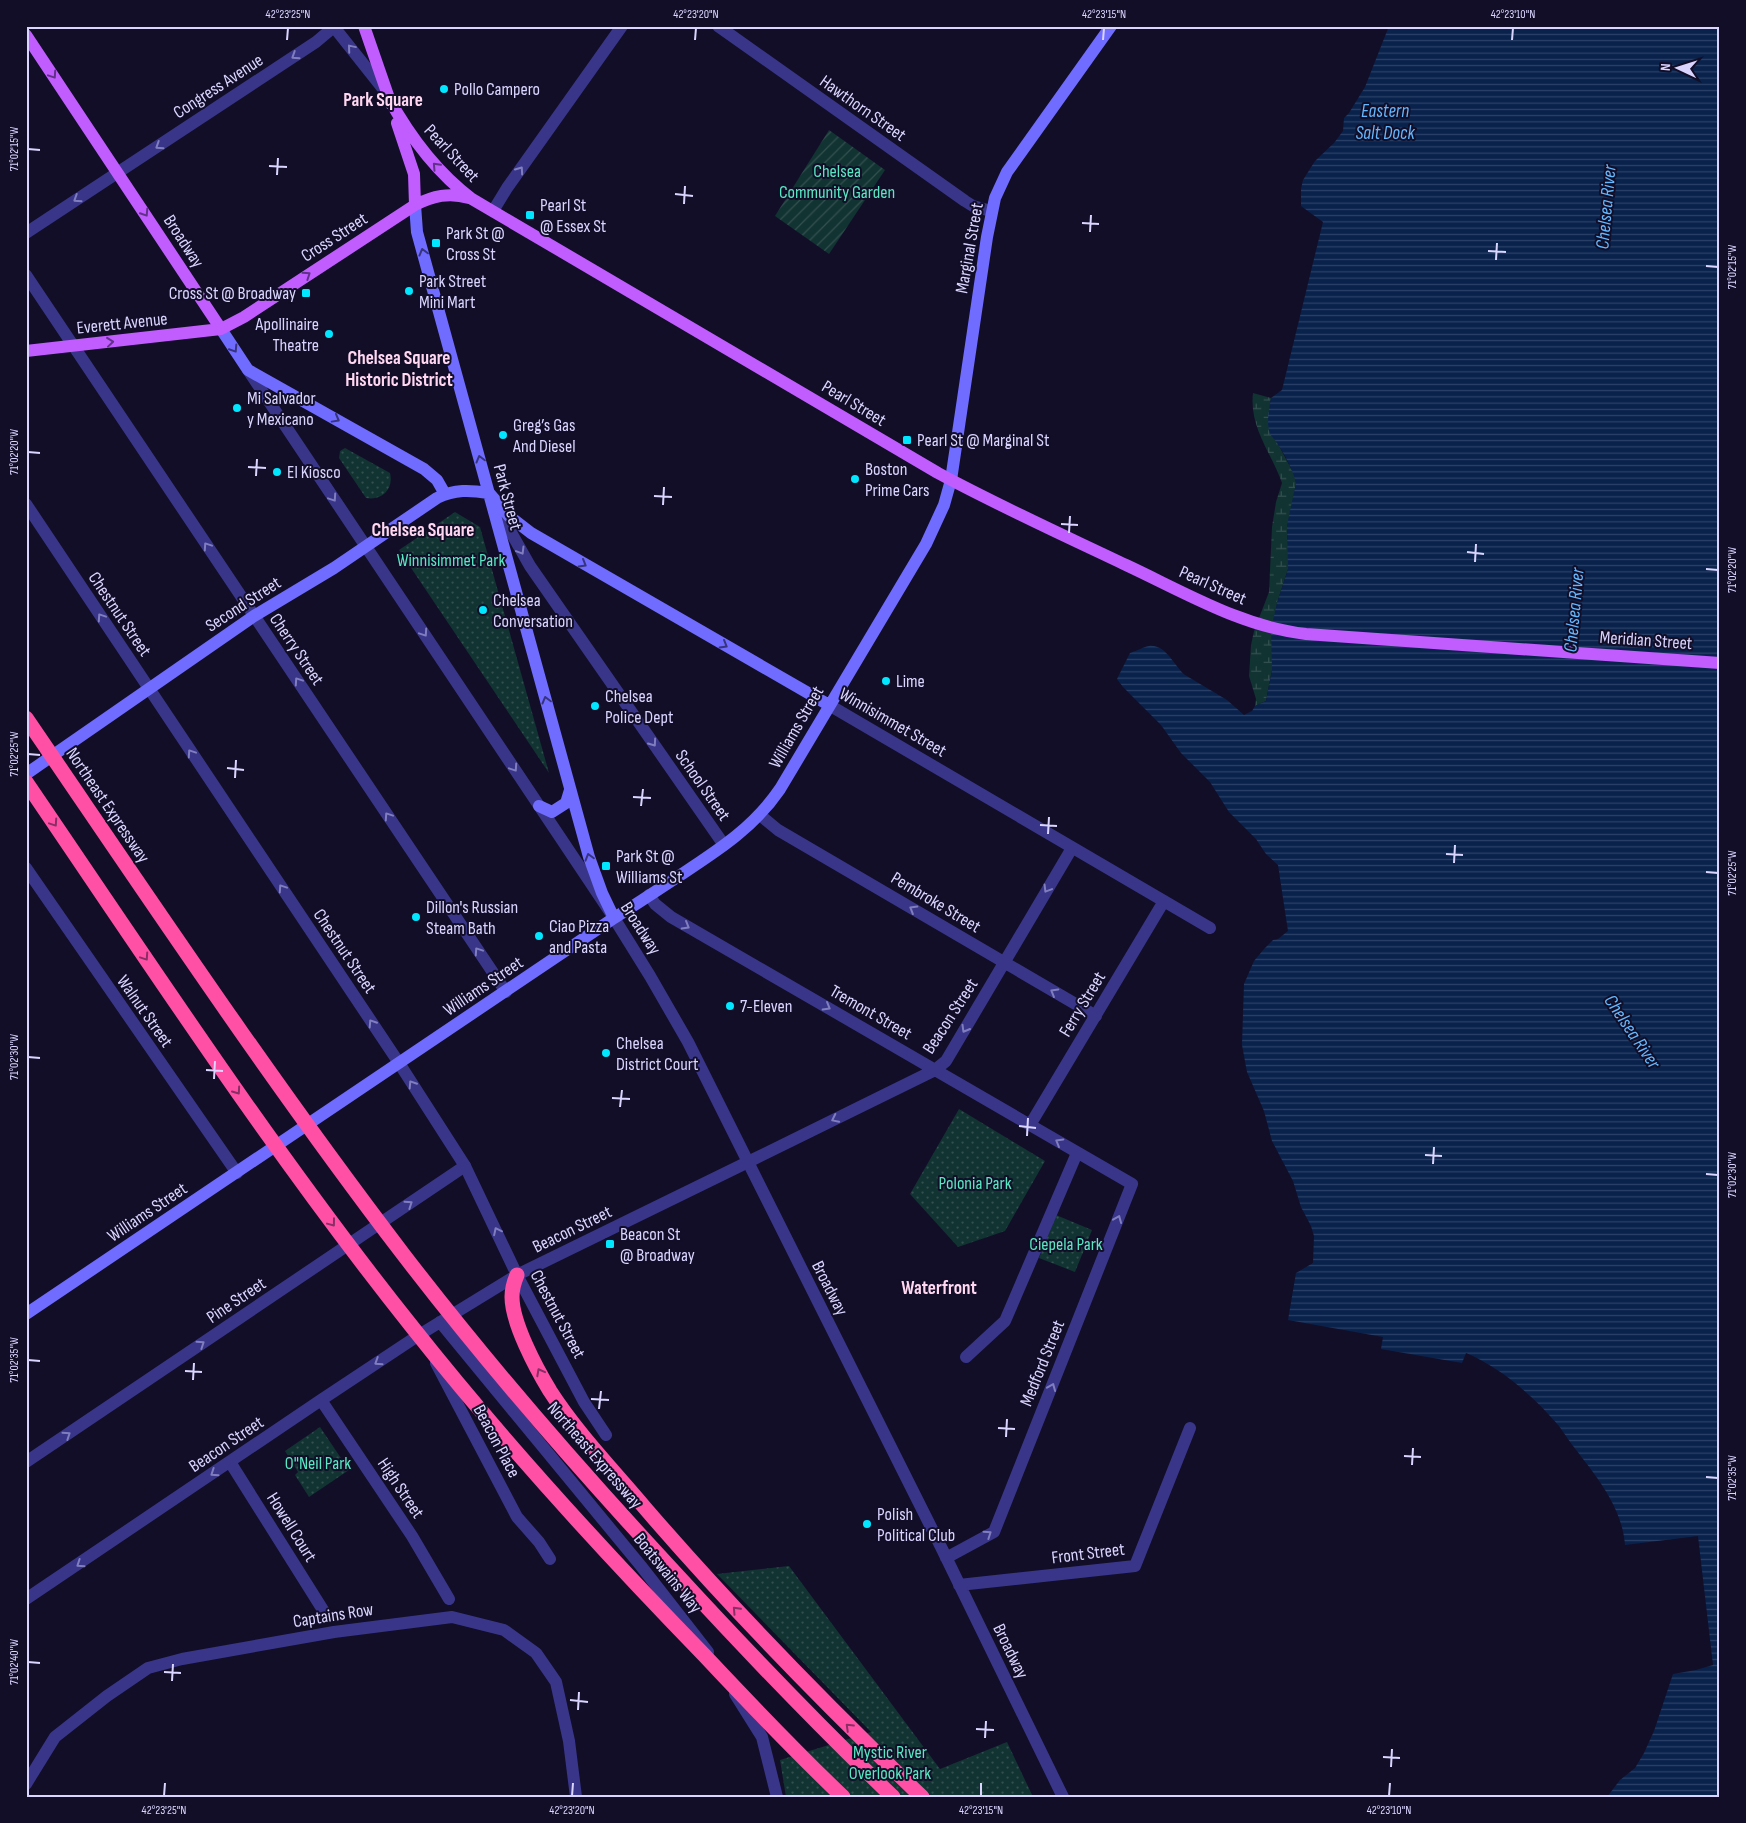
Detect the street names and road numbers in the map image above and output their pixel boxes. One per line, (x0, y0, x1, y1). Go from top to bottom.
street label: Congress Avenue (170, 50, 267, 123)
street label: Hawthorn Street (816, 71, 910, 146)
street label: Pearl Street (420, 120, 484, 187)
street label: Marginal Street (951, 201, 988, 295)
street label: Cross Street (297, 208, 372, 267)
street label: Broadway (159, 211, 208, 272)
street label: Everett Avenue (76, 308, 169, 339)
street label: Pearl Street (818, 376, 890, 431)
street label: Park Street (489, 462, 526, 533)
street label: Pearl Street (1176, 561, 1250, 610)
street label: Chestnut Street (84, 568, 156, 661)
street label: Second Street (202, 572, 285, 637)
street label: Cherry Street (265, 609, 328, 690)
street label: Meridian Street (1599, 627, 1693, 654)
street label: Williams Street (765, 682, 829, 772)
street label: Winnisimmet Street (835, 683, 951, 762)
street label: Northeast Expressway (61, 744, 154, 867)
street label: School Street (671, 746, 735, 825)
street label: Pembroke Street (887, 867, 985, 938)
street label: Broadway (616, 898, 665, 959)
street label: Chestnut Street (309, 905, 381, 998)
street label: Williams Street (440, 952, 527, 1021)
street label: Ferry Street (1055, 968, 1110, 1041)
street label: Walnut Street (112, 971, 177, 1052)
street label: Beacon Street (918, 974, 983, 1058)
street label: Tremont Street (826, 981, 916, 1045)
street label: Williams Street (104, 1178, 191, 1247)
street label: Beacon Street (529, 1201, 616, 1258)
street label: Broadway (807, 1257, 852, 1319)
street label: Chestnut Street (525, 1266, 590, 1363)
street label: Pine Street (203, 1273, 270, 1328)
street label: Medford Street (1016, 1317, 1069, 1409)
street label: Northeast Expressway (543, 1398, 647, 1513)
street label: Beacon Place (469, 1401, 525, 1481)
street label: Beacon Street (185, 1412, 268, 1477)
street label: High Street (373, 1454, 429, 1523)
street label: Howell Court (262, 1489, 321, 1566)
street label: Boatswains Way (629, 1529, 706, 1617)
street label: Front Street (1050, 1539, 1126, 1568)
street label: Captains Row (291, 1599, 375, 1632)
street label: Broadway (988, 1620, 1033, 1682)

